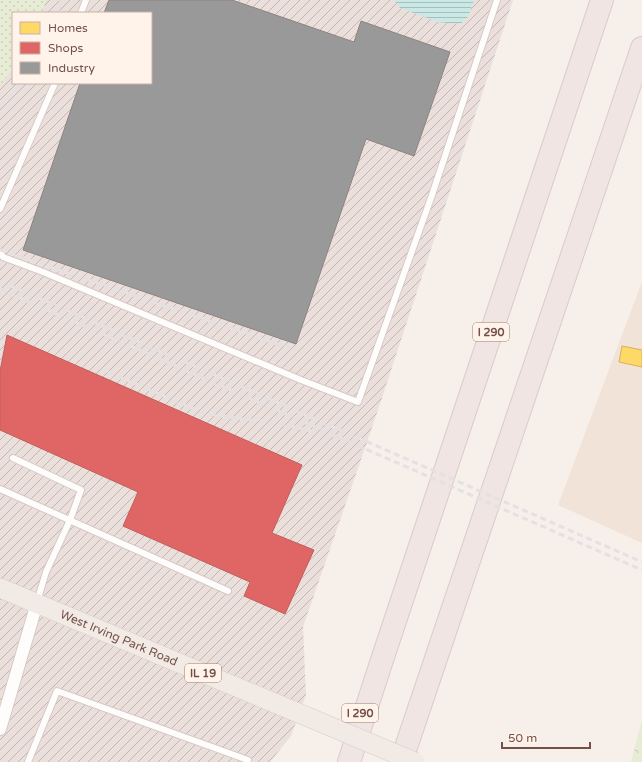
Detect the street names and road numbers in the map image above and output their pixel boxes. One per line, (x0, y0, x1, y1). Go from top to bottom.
road number: I 290 (473, 323, 509, 341)
street label: West Irving Park Road (58, 607, 180, 669)
road number: IL 19 (185, 664, 221, 682)
road number: I 290 (342, 704, 378, 722)

